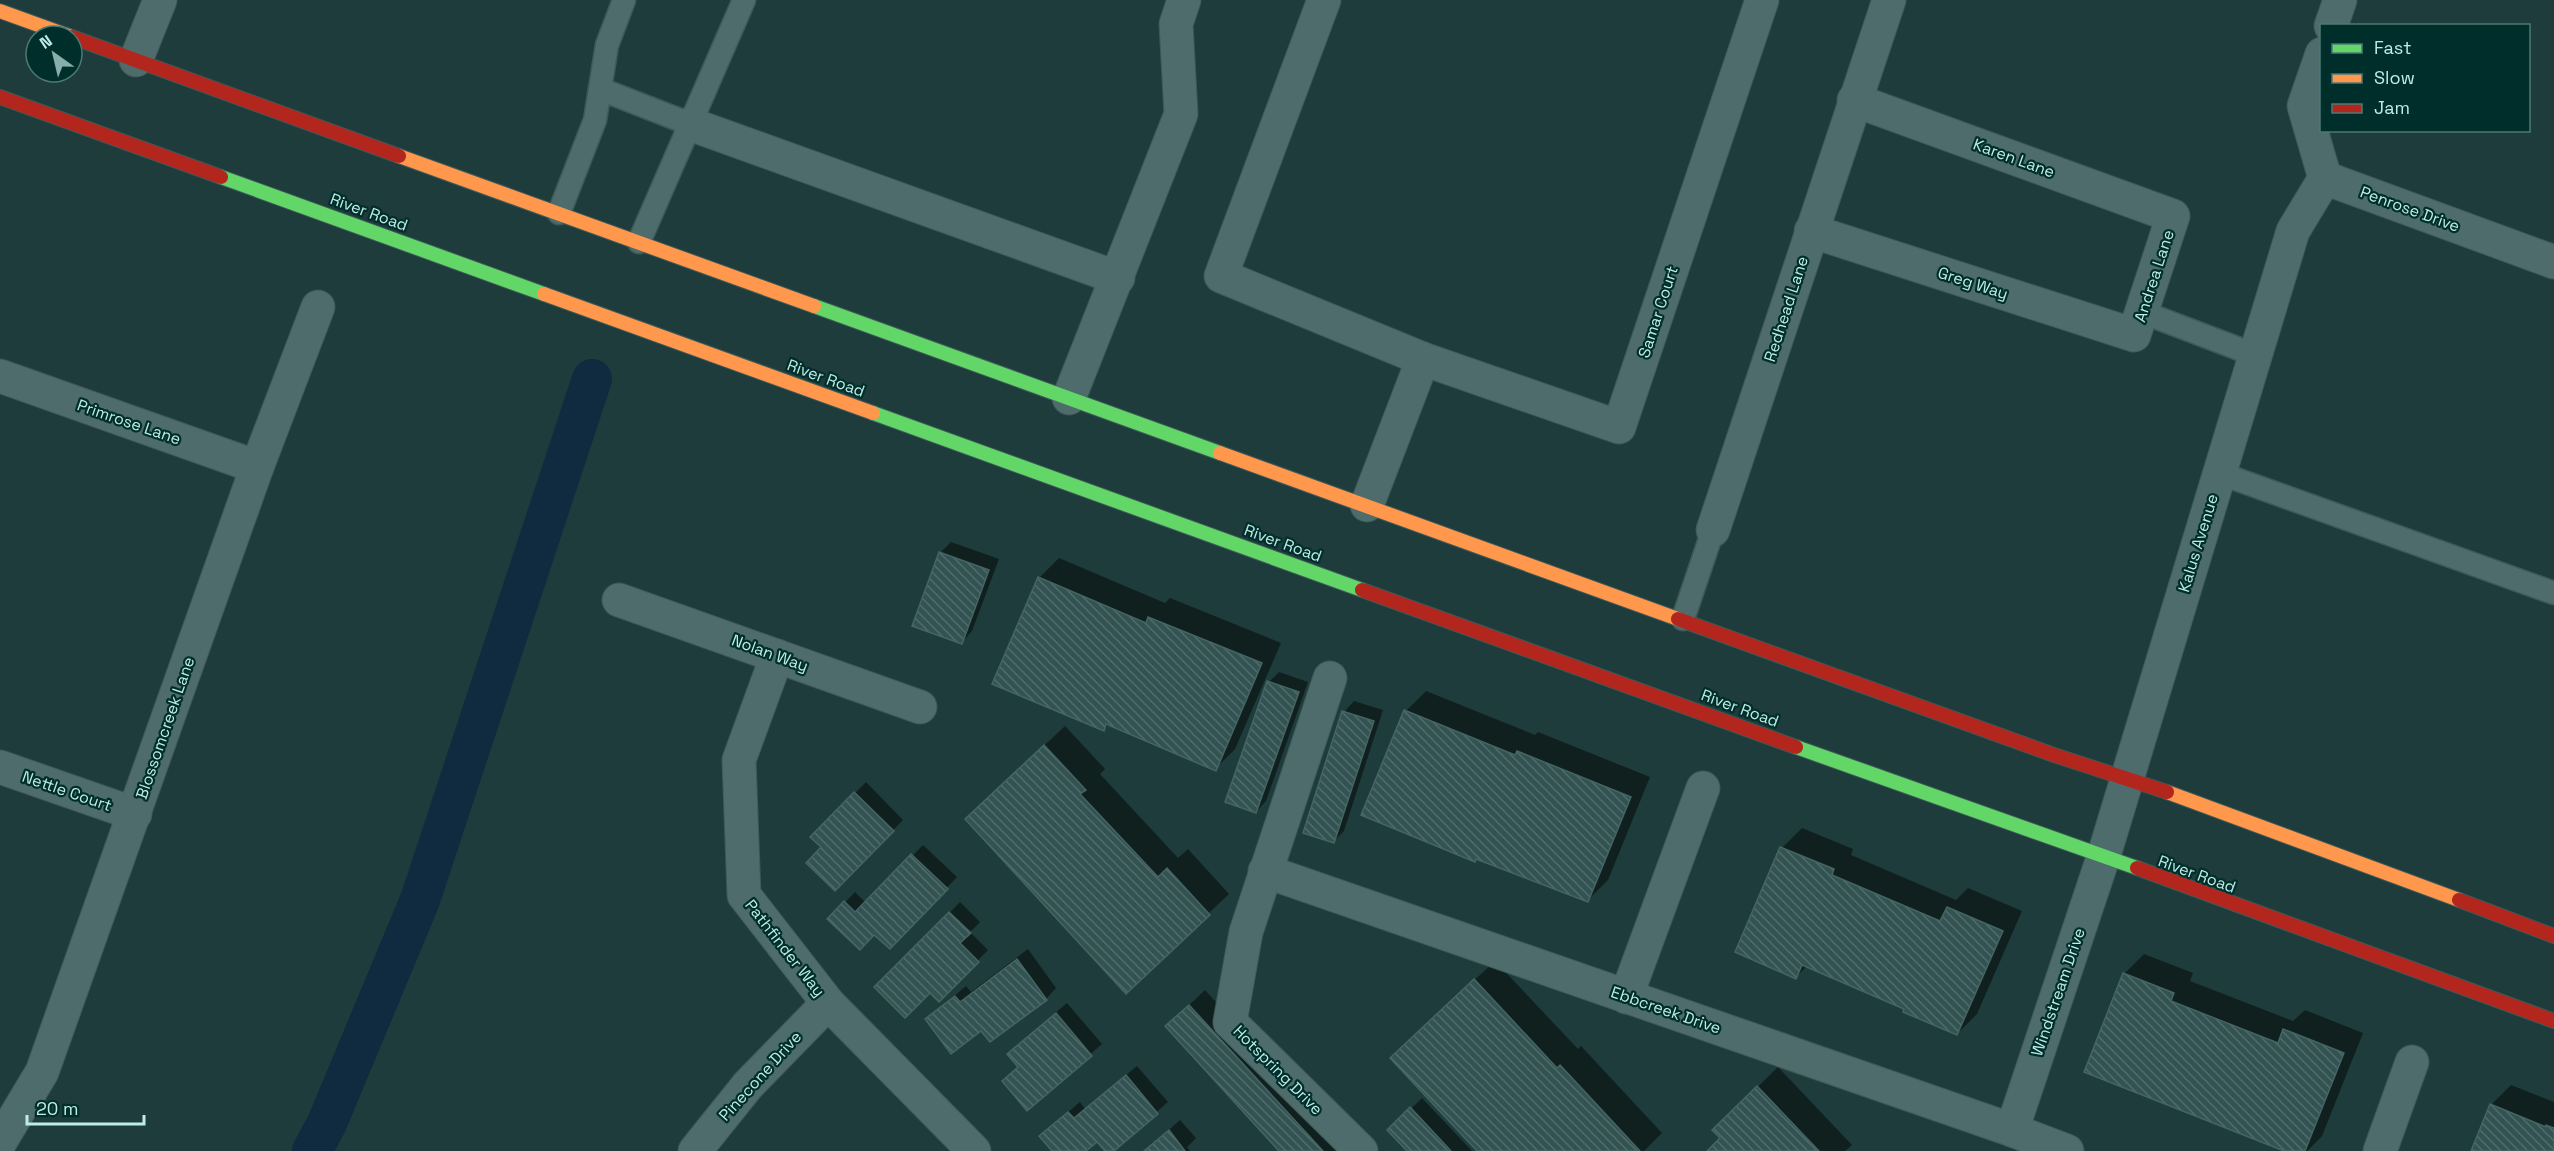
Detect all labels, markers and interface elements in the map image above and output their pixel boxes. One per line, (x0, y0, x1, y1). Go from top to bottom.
north arrow (24, 24, 84, 84)
legend (2320, 24, 2530, 132)
text: N (36, 30, 56, 54)
text: Fast (2374, 36, 2411, 59)
text: Slow (2374, 66, 2415, 89)
text: Jam (2374, 96, 2410, 119)
street label: Karen Lane (1970, 134, 2058, 182)
street label: Penrose Drive (2357, 181, 2463, 237)
street label: River Road (327, 188, 411, 236)
street label: Andrea Lane (2129, 227, 2179, 325)
street label: Redhead Lane (1759, 254, 1813, 364)
street label: Greg Way (1935, 262, 2011, 304)
street label: Samar Court (1633, 263, 1683, 361)
street label: River Road (784, 354, 868, 402)
street label: Primrose Lane (74, 394, 184, 450)
street label: Kalus Avenue (2173, 491, 2223, 595)
street label: River Road (1241, 519, 1325, 567)
street label: Nolan Way (729, 629, 811, 677)
street label: Blossomcreek Lane (131, 654, 199, 802)
street label: River Road (1698, 684, 1782, 732)
street label: Nettle Court (19, 766, 115, 816)
street label: River Road (2155, 850, 2239, 898)
street label: Pathfinder Way (740, 895, 830, 1001)
street label: Windstream Drive (2026, 925, 2090, 1059)
street label: Ebbcreek Drive (1608, 981, 1724, 1039)
street label: Hotspring Drive (1229, 1021, 1327, 1119)
street label: Pinecone Drive (714, 1027, 806, 1125)
scale bar (27, 1088, 144, 1126)
text: 20 m (36, 1097, 79, 1120)

